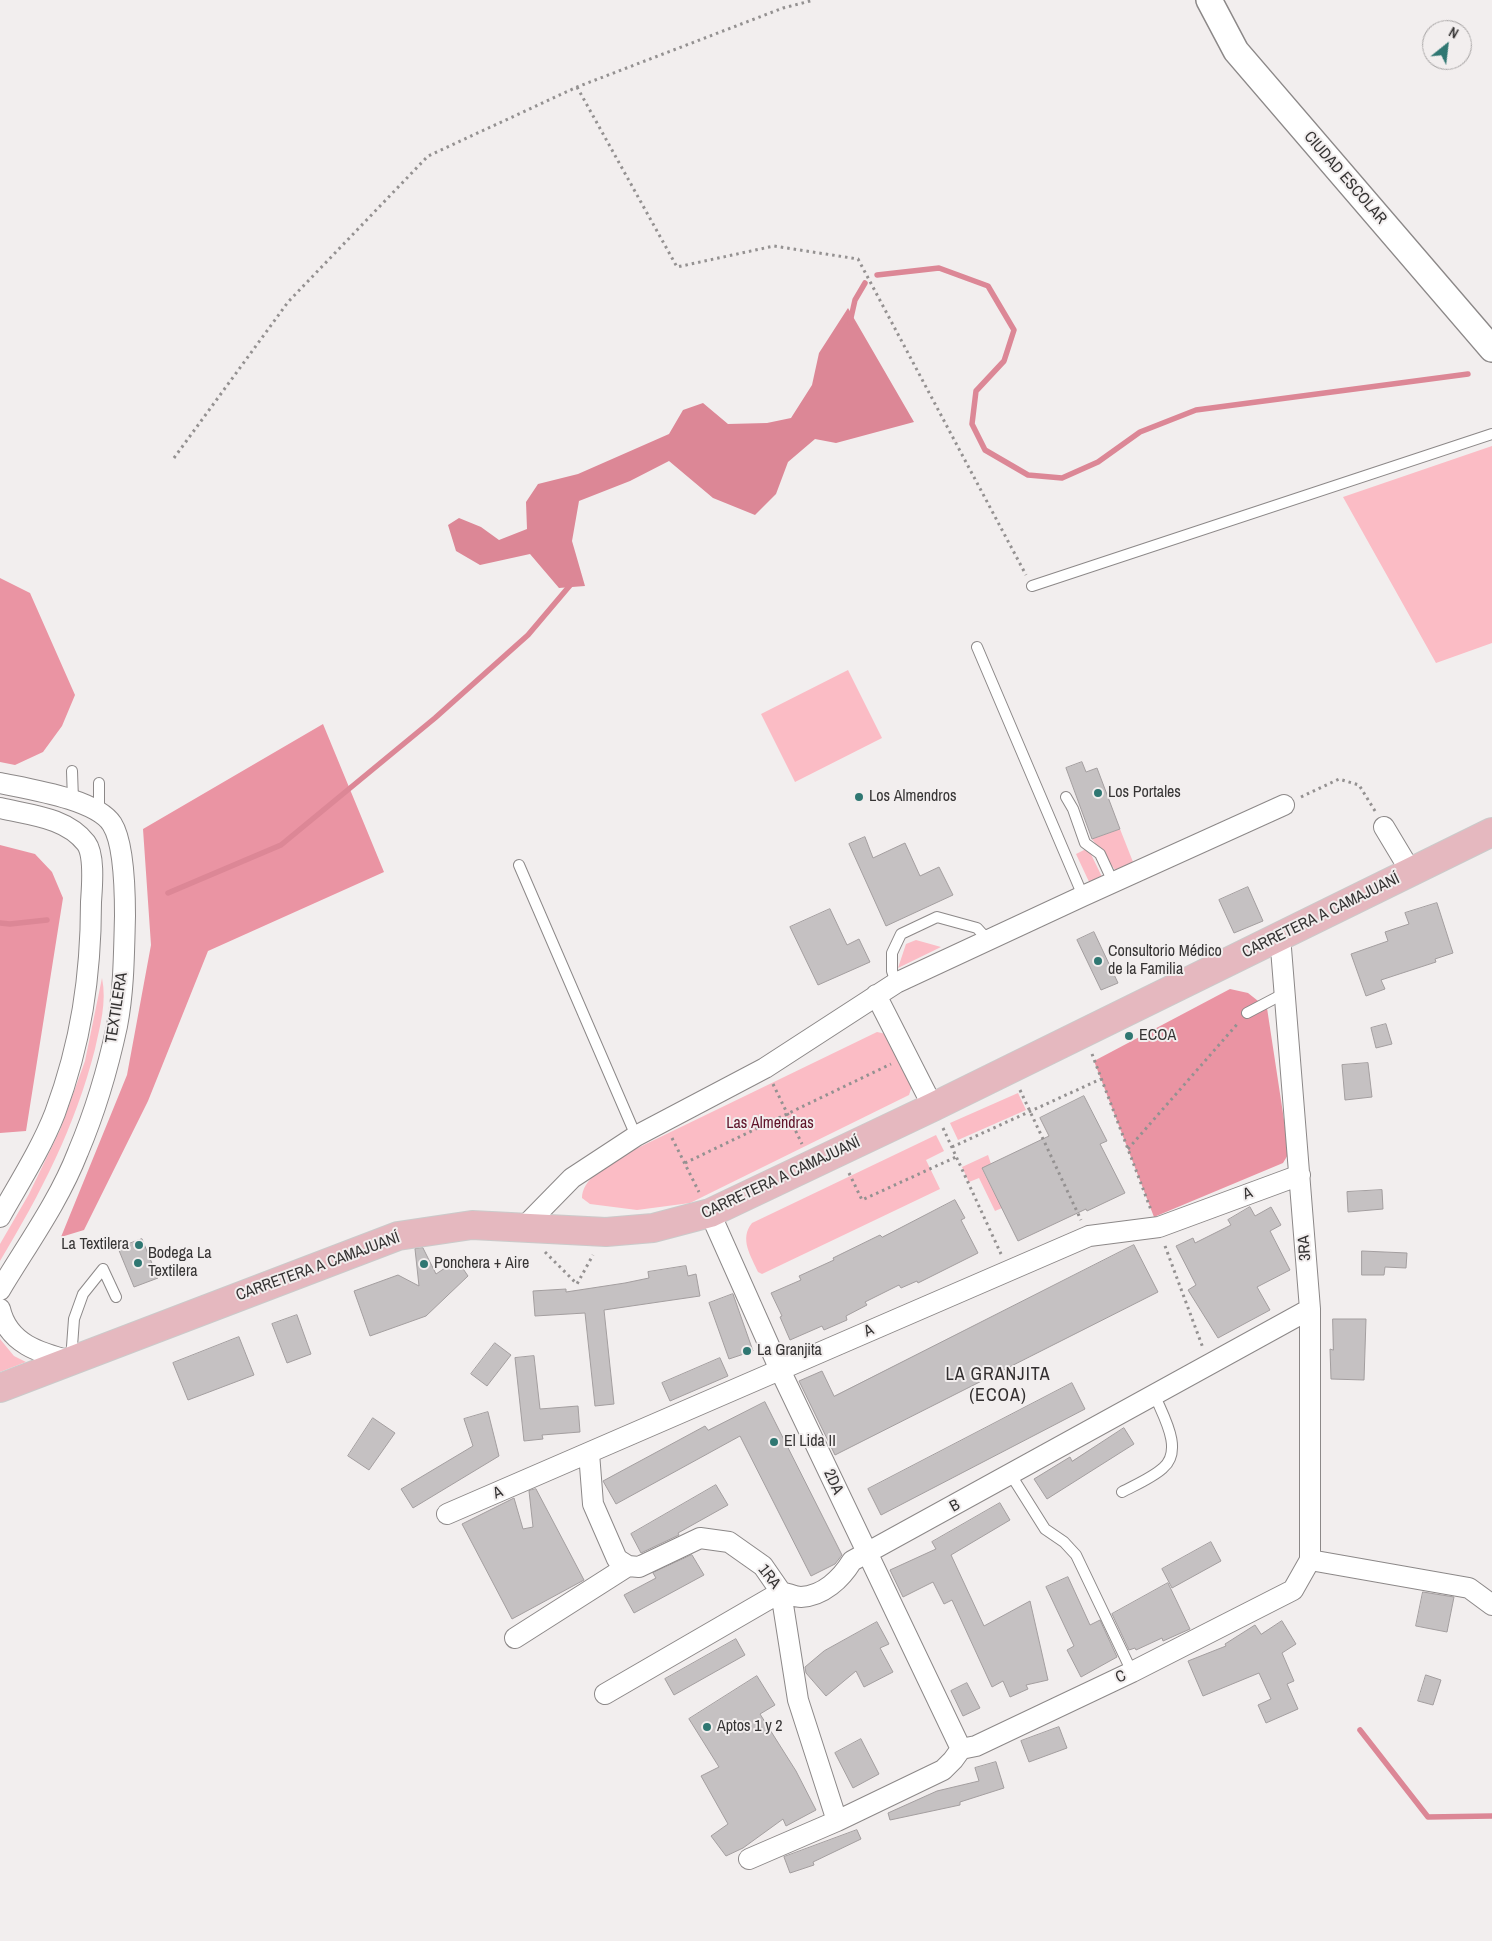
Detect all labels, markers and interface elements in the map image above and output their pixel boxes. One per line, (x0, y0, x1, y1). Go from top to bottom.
north arrow (1422, 20, 1472, 70)
text: N (1446, 23, 1462, 43)
street label: CIUDAD ESCOLAR (1299, 128, 1391, 228)
place label: Los Portales (1108, 783, 1181, 803)
place label: Los Almendros (869, 787, 957, 807)
marker: Los Portales (1092, 787, 1104, 799)
marker: Los Almendros (853, 791, 865, 803)
street label: CARRETERA A CAMAJUANÍ (1239, 870, 1403, 962)
place label: Consultorio Médico de la Familia (1108, 942, 1222, 980)
marker: Consultorio Médico de la Familia (1092, 955, 1104, 967)
street label: TEXTILERA (102, 971, 132, 1045)
place label: ECOA (1139, 1026, 1176, 1046)
marker: ECOA (1123, 1030, 1135, 1042)
park label: Las Almendras (726, 1114, 814, 1134)
street label: CARRETERA A CAMAJUANÍ (699, 1133, 863, 1223)
street label: A (1241, 1183, 1255, 1205)
street label: CARRETERA A CAMAJUANÍ (234, 1228, 402, 1306)
place label: La Textilera (61, 1235, 129, 1255)
street label: 3RA (1295, 1235, 1315, 1261)
marker: La Textilera (133, 1239, 145, 1251)
place label: Bodega La Textilera (148, 1244, 211, 1282)
place label: Ponchera + Aire (434, 1254, 529, 1274)
marker: Bodega La Textilera (132, 1257, 144, 1269)
marker: Ponchera + Aire (418, 1258, 430, 1270)
street label: A (861, 1320, 877, 1342)
place label: La Granjita (757, 1341, 822, 1361)
marker: La Granjita (741, 1345, 753, 1357)
district label: LA GRANJITA (ECOA) (944, 1364, 1052, 1406)
place label: El Lida II (784, 1432, 836, 1452)
marker: El Lida II (768, 1436, 780, 1448)
street label: 2DA (819, 1466, 847, 1498)
street label: A (490, 1482, 506, 1504)
street label: B (947, 1495, 963, 1517)
street label: 1RA (754, 1561, 784, 1593)
street label: C (1113, 1666, 1129, 1688)
place label: Aptos 1 y 2 (717, 1717, 783, 1737)
marker: Aptos 1 y 2 (701, 1721, 713, 1733)

